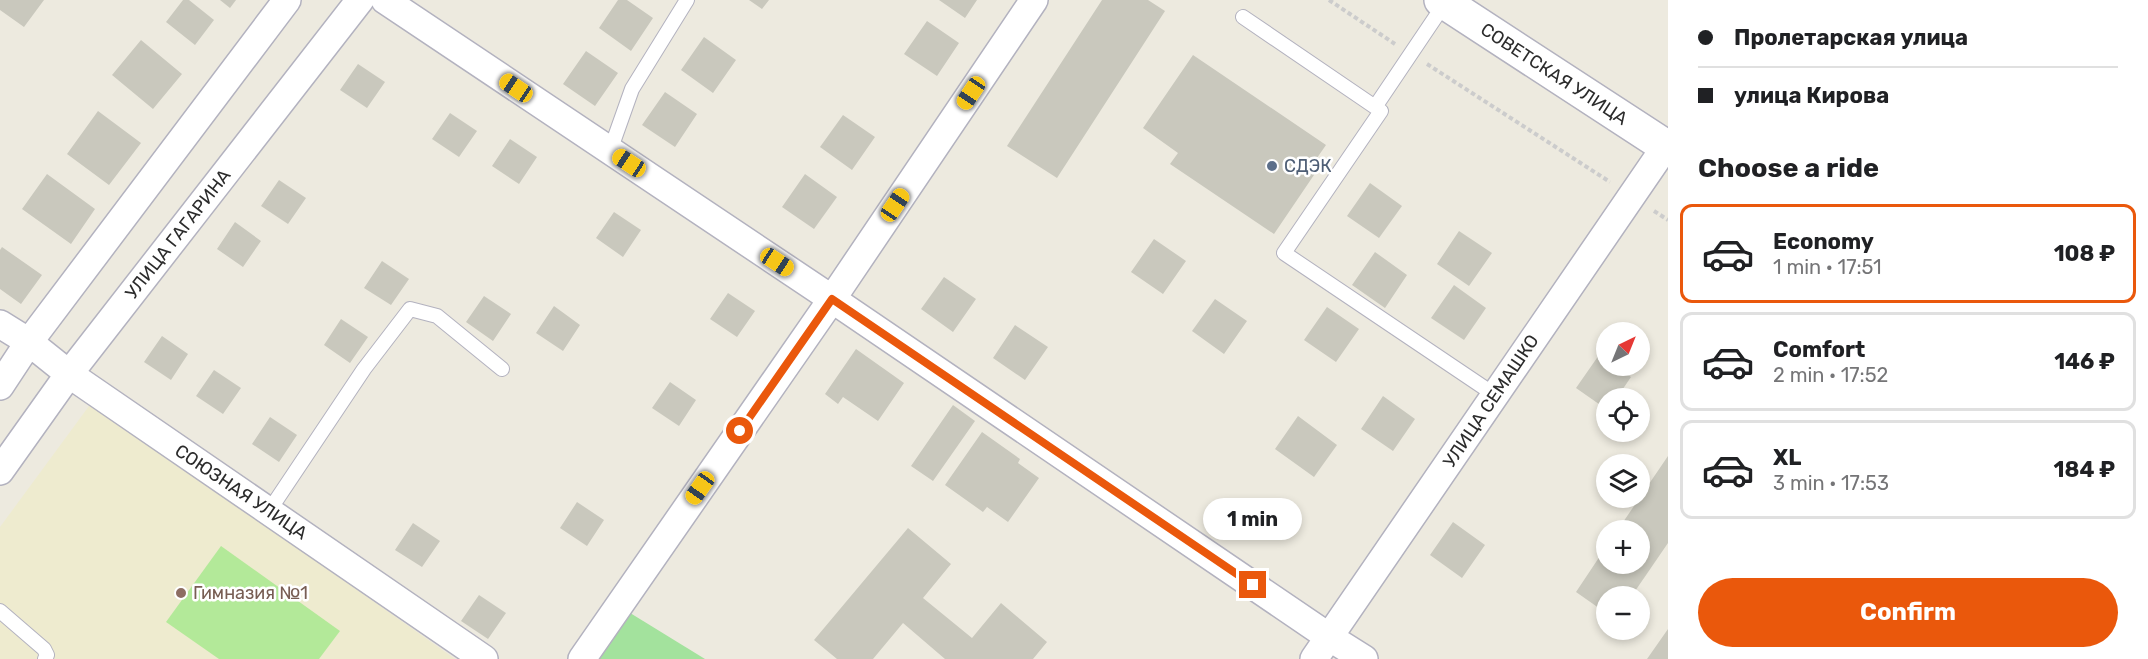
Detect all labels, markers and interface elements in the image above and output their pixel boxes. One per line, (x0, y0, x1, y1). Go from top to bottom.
street label: СОВЕТСКАЯ УЛИЦА (1476, 18, 1632, 130)
text: Пролетарская улица (1734, 24, 1968, 51)
car (496, 70, 536, 106)
car (953, 73, 989, 113)
text: улица Кирова (1734, 82, 1889, 109)
car (609, 146, 649, 180)
text: Choose a ride (1698, 152, 1879, 184)
place label: СДЭК (1284, 155, 1332, 177)
marker: СДЭК (1265, 159, 1279, 173)
street label: УЛИЦА ГАГАРИНА (121, 165, 235, 303)
car (877, 185, 913, 225)
icon: car (1701, 227, 1755, 281)
text: Economy (1773, 228, 1874, 255)
text: 108 ₽ (2054, 240, 2115, 267)
car (757, 245, 797, 279)
text: 1 min · 17:51 (1773, 255, 1882, 279)
north arrow (1596, 322, 1650, 376)
map controls (1596, 322, 1650, 640)
street label: УЛИЦА СЕМАШКО (1438, 330, 1544, 472)
icon: car (1701, 335, 1755, 389)
text: Comfort (1773, 336, 1865, 363)
text: 146 ₽ (2054, 348, 2115, 375)
text: 2 min · 17:52 (1773, 363, 1888, 387)
button: locate (1596, 388, 1650, 442)
route start (726, 417, 753, 444)
street label: СОЮЗНАЯ УЛИЦА (171, 440, 311, 544)
icon: car (1701, 443, 1755, 497)
text: XL (1773, 444, 1801, 471)
button: layers (1596, 454, 1650, 508)
text: 184 ₽ (2054, 456, 2115, 483)
car (682, 468, 718, 508)
text: 3 min · 17:53 (1773, 471, 1889, 495)
callout: 1 min (1204, 498, 1302, 540)
text: 1 min (1227, 507, 1278, 531)
button: + (1596, 520, 1650, 574)
route end (1239, 571, 1266, 598)
button: Confirm (1698, 578, 2118, 647)
place label: Гимназия №1 (193, 582, 308, 604)
marker: Гимназия №1 (174, 586, 188, 600)
button: − (1596, 586, 1650, 640)

